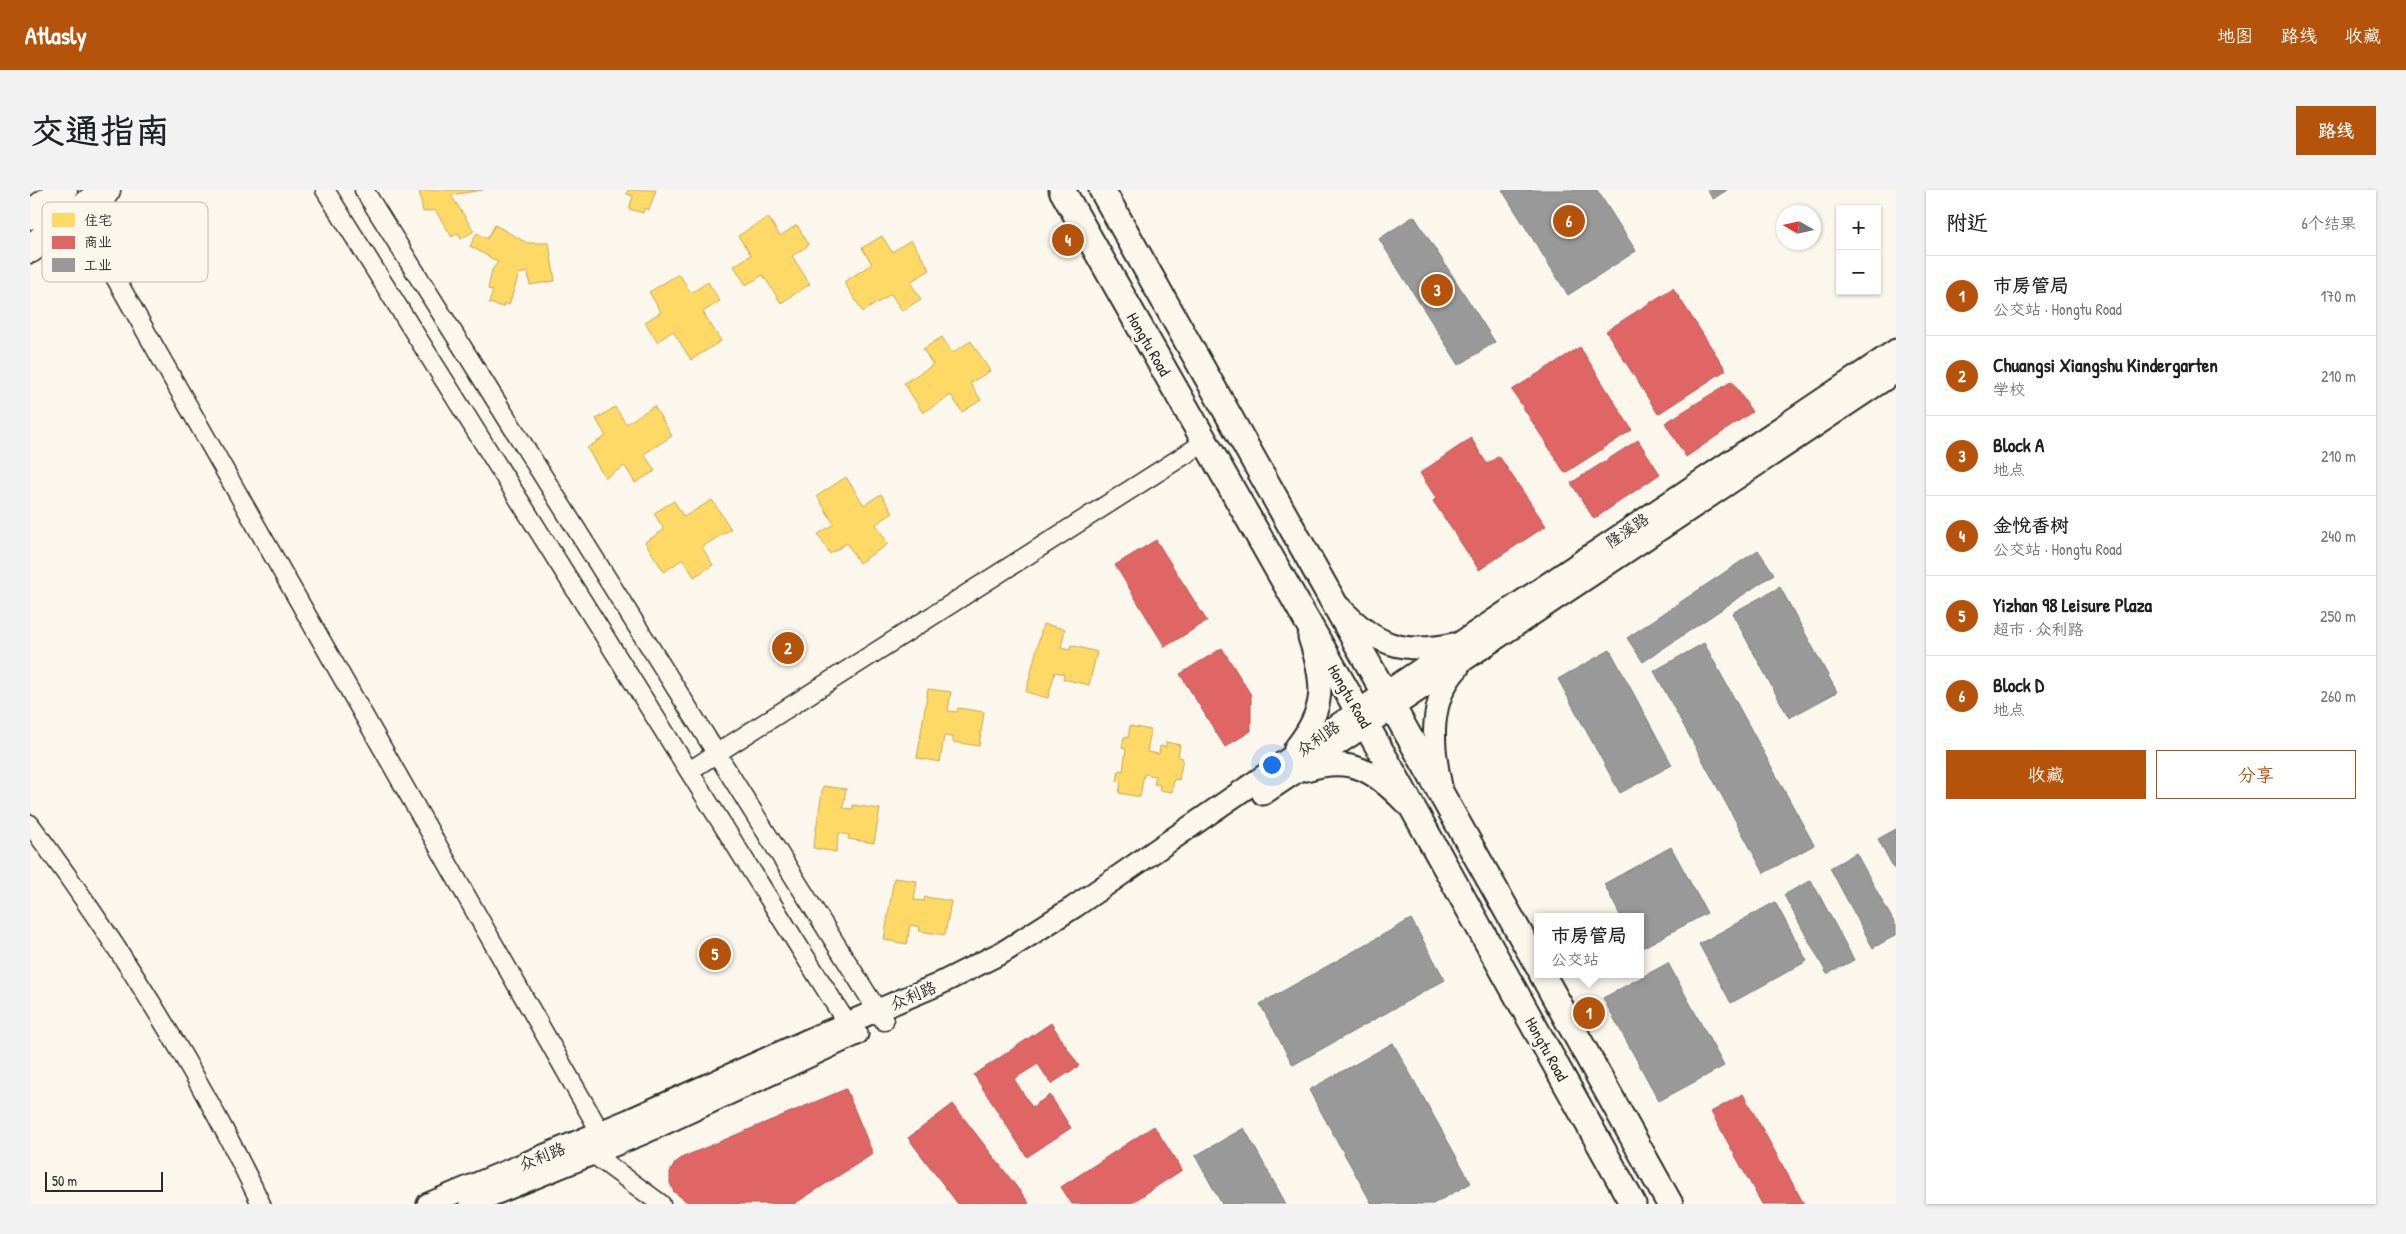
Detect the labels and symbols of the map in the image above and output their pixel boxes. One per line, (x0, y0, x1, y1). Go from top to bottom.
legend (42, 202, 208, 282)
pin: 6 (1553, 202, 1585, 240)
north arrow (1776, 205, 1821, 250)
text: 住宅 (84, 210, 112, 229)
pin: 4 (1052, 221, 1084, 259)
text: 商业 (84, 232, 112, 251)
text: 工业 (84, 255, 112, 274)
pin: 3 (1421, 271, 1453, 309)
street label: Hongtu Road (1122, 308, 1176, 380)
street label: 隆溪路 (1601, 507, 1653, 553)
pin: 2 (772, 629, 804, 667)
street label: Hongtu Road (1323, 660, 1377, 732)
street label: 众利路 (1292, 715, 1344, 761)
your location (1259, 752, 1285, 778)
pin: 5 (699, 935, 731, 973)
street label: 众利路 (887, 975, 939, 1015)
pin: 1 (1573, 994, 1605, 1032)
street label: Hongtu Road (1520, 1013, 1574, 1085)
street label: 众利路 (516, 1137, 568, 1175)
scale bar (45, 1169, 162, 1192)

